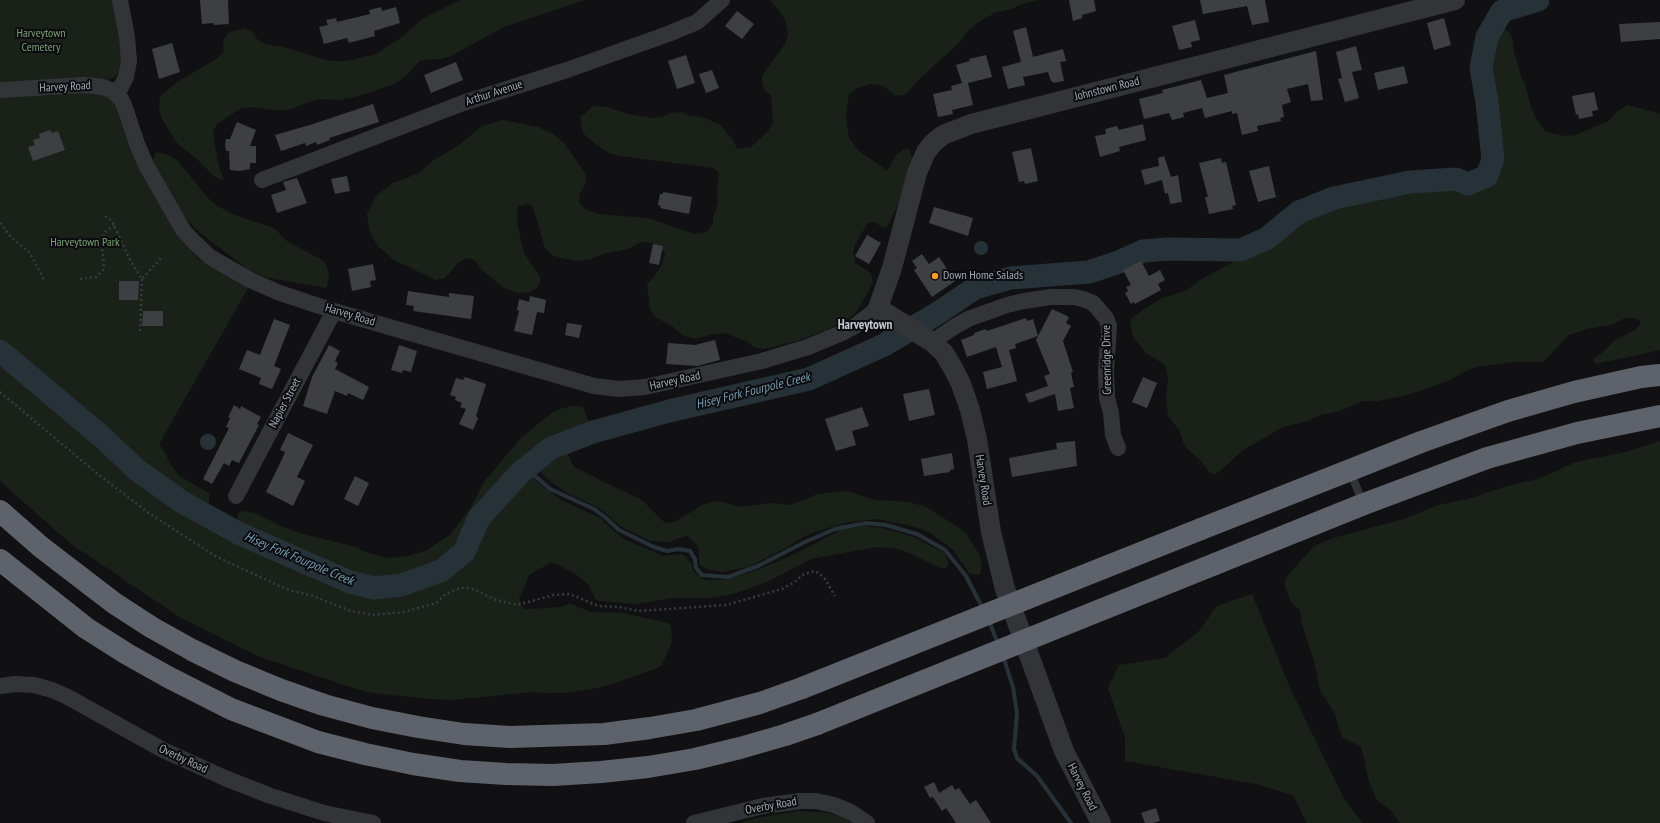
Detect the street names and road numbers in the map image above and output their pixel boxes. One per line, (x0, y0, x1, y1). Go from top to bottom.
street label: Johnstown Road (1073, 74, 1141, 104)
street label: Arthur Avenue (464, 77, 524, 109)
street label: Harvey Road (39, 78, 91, 96)
street label: Harvey Road (323, 301, 377, 329)
street label: Greenridge Drive (1099, 325, 1115, 395)
street label: Harvey Road (648, 369, 702, 393)
street label: Napier Street (266, 375, 304, 431)
street label: Harvey Road (972, 453, 994, 507)
street label: Overby Road (156, 741, 210, 777)
street label: Harvey Road (1064, 761, 1100, 813)
street label: Overby Road (744, 794, 798, 818)

